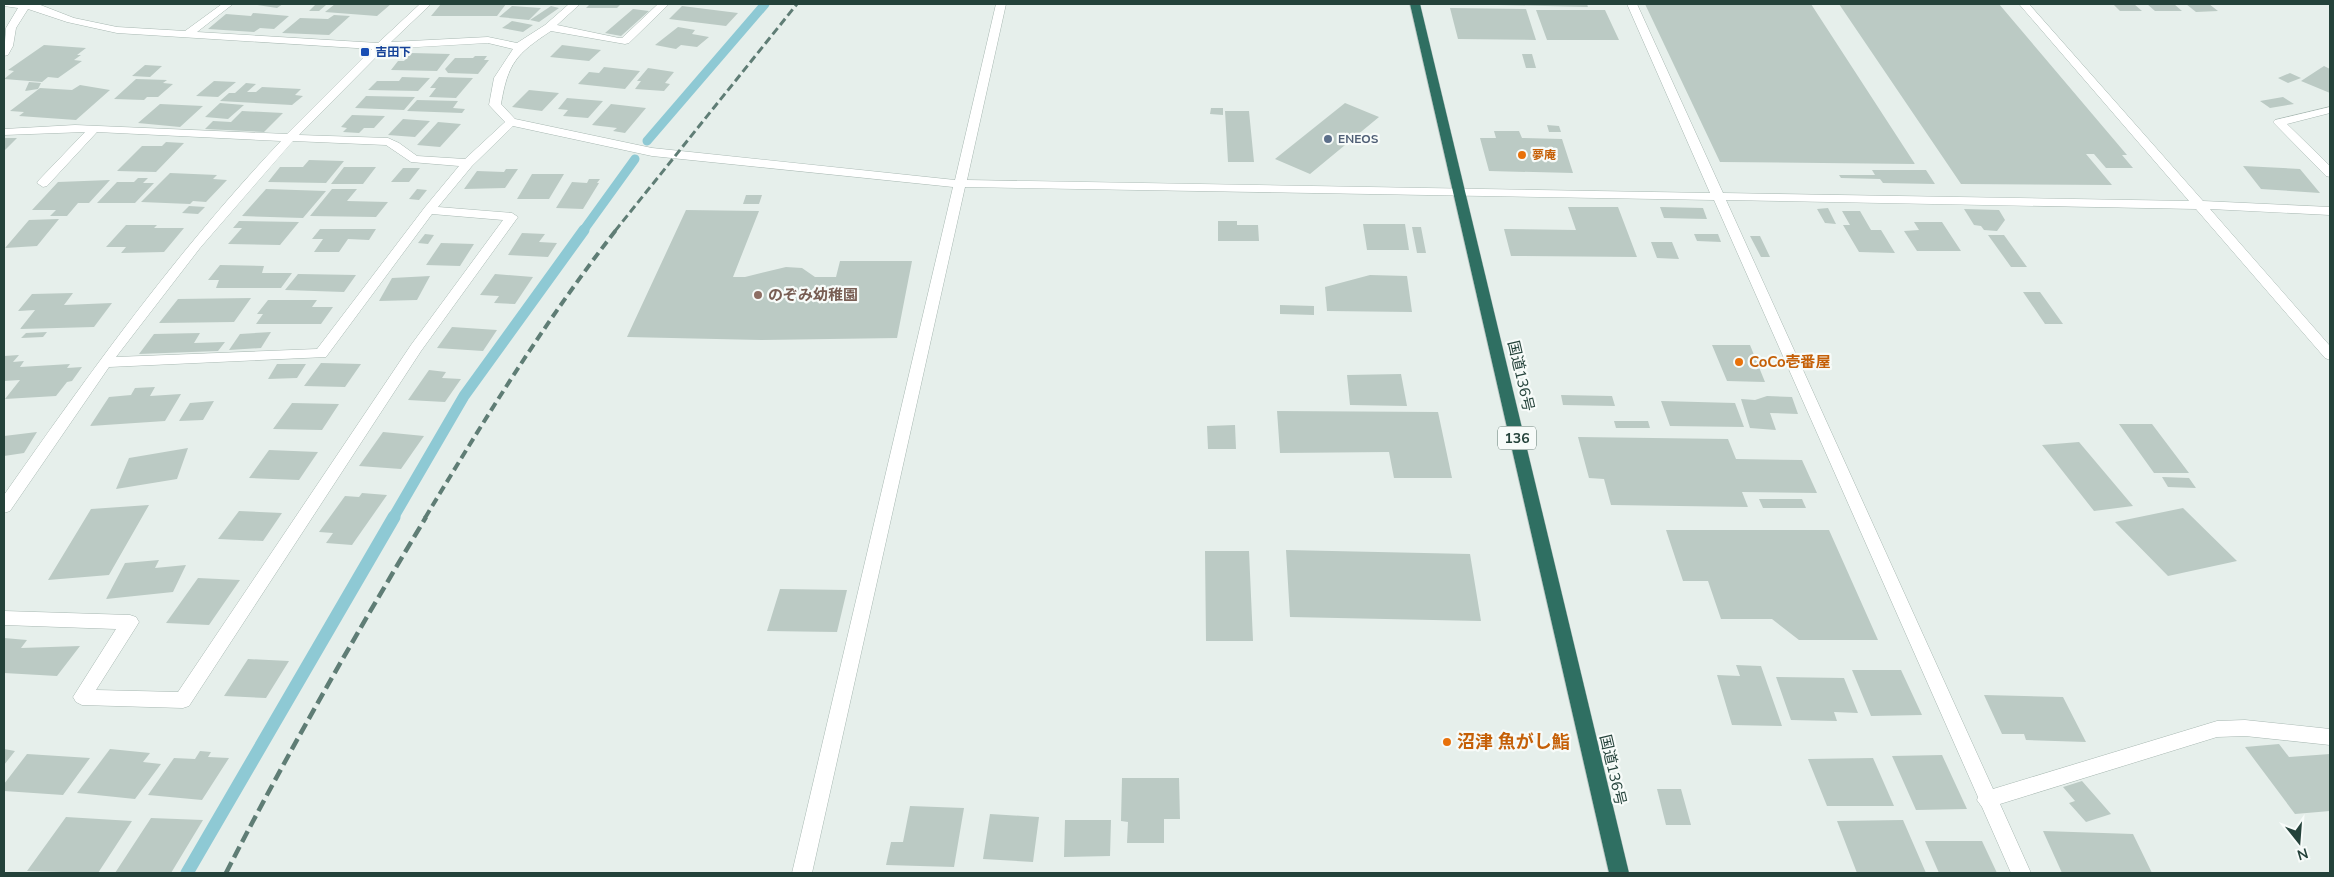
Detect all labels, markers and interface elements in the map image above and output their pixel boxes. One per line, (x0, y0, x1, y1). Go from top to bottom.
place label: 吉田下 (375, 44, 411, 60)
marker: 吉田下 (359, 46, 371, 58)
place label: ENEOS (1338, 131, 1379, 147)
marker: ENEOS (1322, 133, 1334, 145)
place label: 夢庵 (1532, 147, 1556, 163)
marker: 夢庵 (1516, 149, 1528, 161)
place label: のぞみ幼稚園 (768, 285, 858, 305)
marker: のぞみ幼稚園 (752, 289, 764, 301)
street label: 国道136号 (1503, 339, 1539, 413)
place label: CoCo壱番屋 (1749, 352, 1831, 372)
marker: CoCo壱番屋 (1733, 356, 1745, 368)
road number: 136 (1498, 426, 1536, 449)
place label: 沼津 魚がし鮨 (1457, 730, 1570, 754)
street label: 国道136号 (1595, 733, 1631, 807)
marker: 沼津 魚がし鮨 (1441, 736, 1453, 748)
north arrow (2274, 817, 2324, 867)
text: N (2295, 843, 2310, 865)

